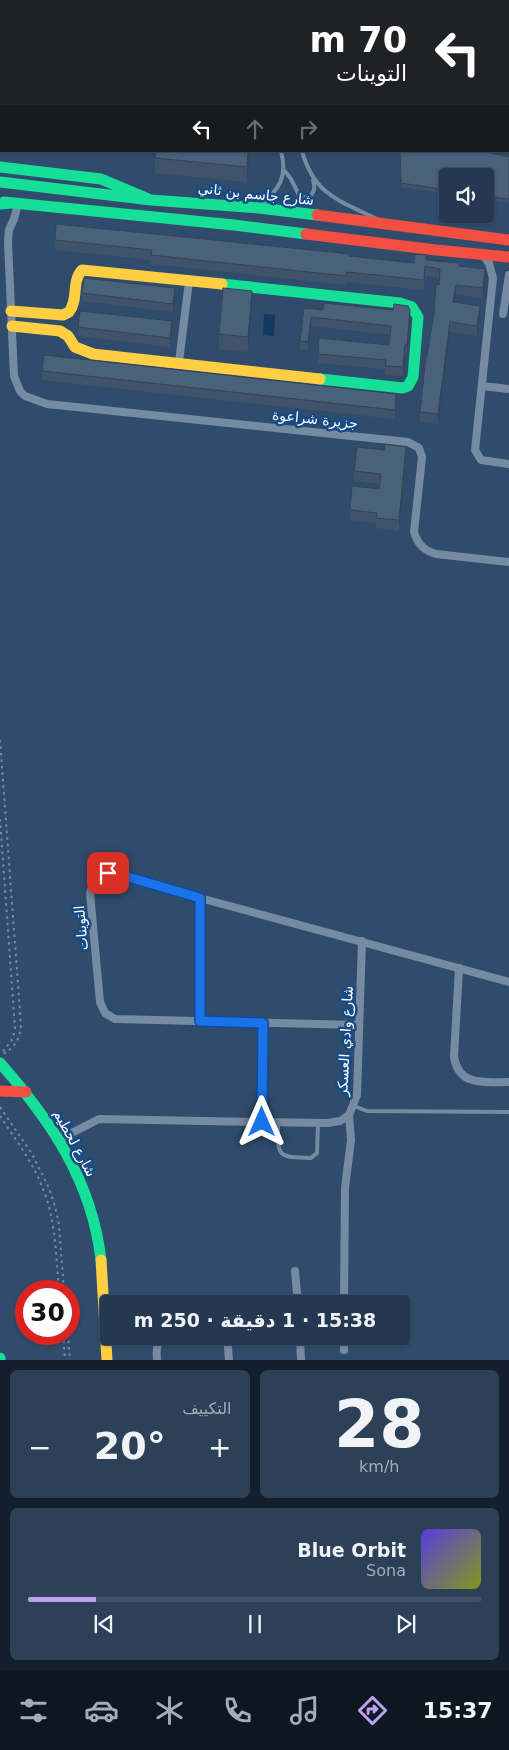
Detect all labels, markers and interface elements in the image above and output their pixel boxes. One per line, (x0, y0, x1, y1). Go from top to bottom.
text: 70 m (310, 20, 407, 60)
icon: left (425, 20, 490, 85)
text: التوينات (336, 61, 407, 86)
icon: left (188, 115, 216, 143)
icon: ahead (241, 115, 269, 143)
icon: right (294, 115, 322, 143)
map controls (439, 168, 494, 223)
button: sound (439, 168, 494, 223)
street label: شارع جاسم بن ثاني (197, 180, 315, 209)
street label: جزيرة شراعوة (271, 407, 359, 432)
pin (87, 852, 129, 894)
icon: arrive (94, 859, 122, 887)
street label: التوينات (71, 905, 92, 951)
street label: شارع وادي العسكر (334, 985, 357, 1098)
position arrow (235, 1095, 287, 1147)
street label: شارع لحطيم (50, 1107, 99, 1180)
speed limit sign: 30 (15, 1280, 80, 1345)
text: 15:38 · 1 دقيقة · 250 m (134, 1309, 376, 1331)
text: 28 (334, 1387, 424, 1462)
text: التكييف (182, 1399, 232, 1418)
text: 20° (94, 1424, 166, 1468)
text: − (28, 1431, 51, 1464)
text: + (208, 1431, 231, 1464)
text: km/h (359, 1457, 399, 1476)
text: Blue Orbit (297, 1539, 406, 1561)
text: Sona (366, 1561, 406, 1580)
icon: previous (90, 1610, 118, 1638)
icon: pause (241, 1610, 269, 1638)
icon: next (392, 1610, 420, 1638)
icon: filters (16, 1693, 51, 1728)
icon: car (84, 1693, 119, 1728)
icon: climate (152, 1693, 187, 1728)
icon: phone (220, 1693, 255, 1728)
icon: music (287, 1693, 322, 1728)
icon: directions (355, 1693, 390, 1728)
text: 15:37 (423, 1698, 493, 1723)

